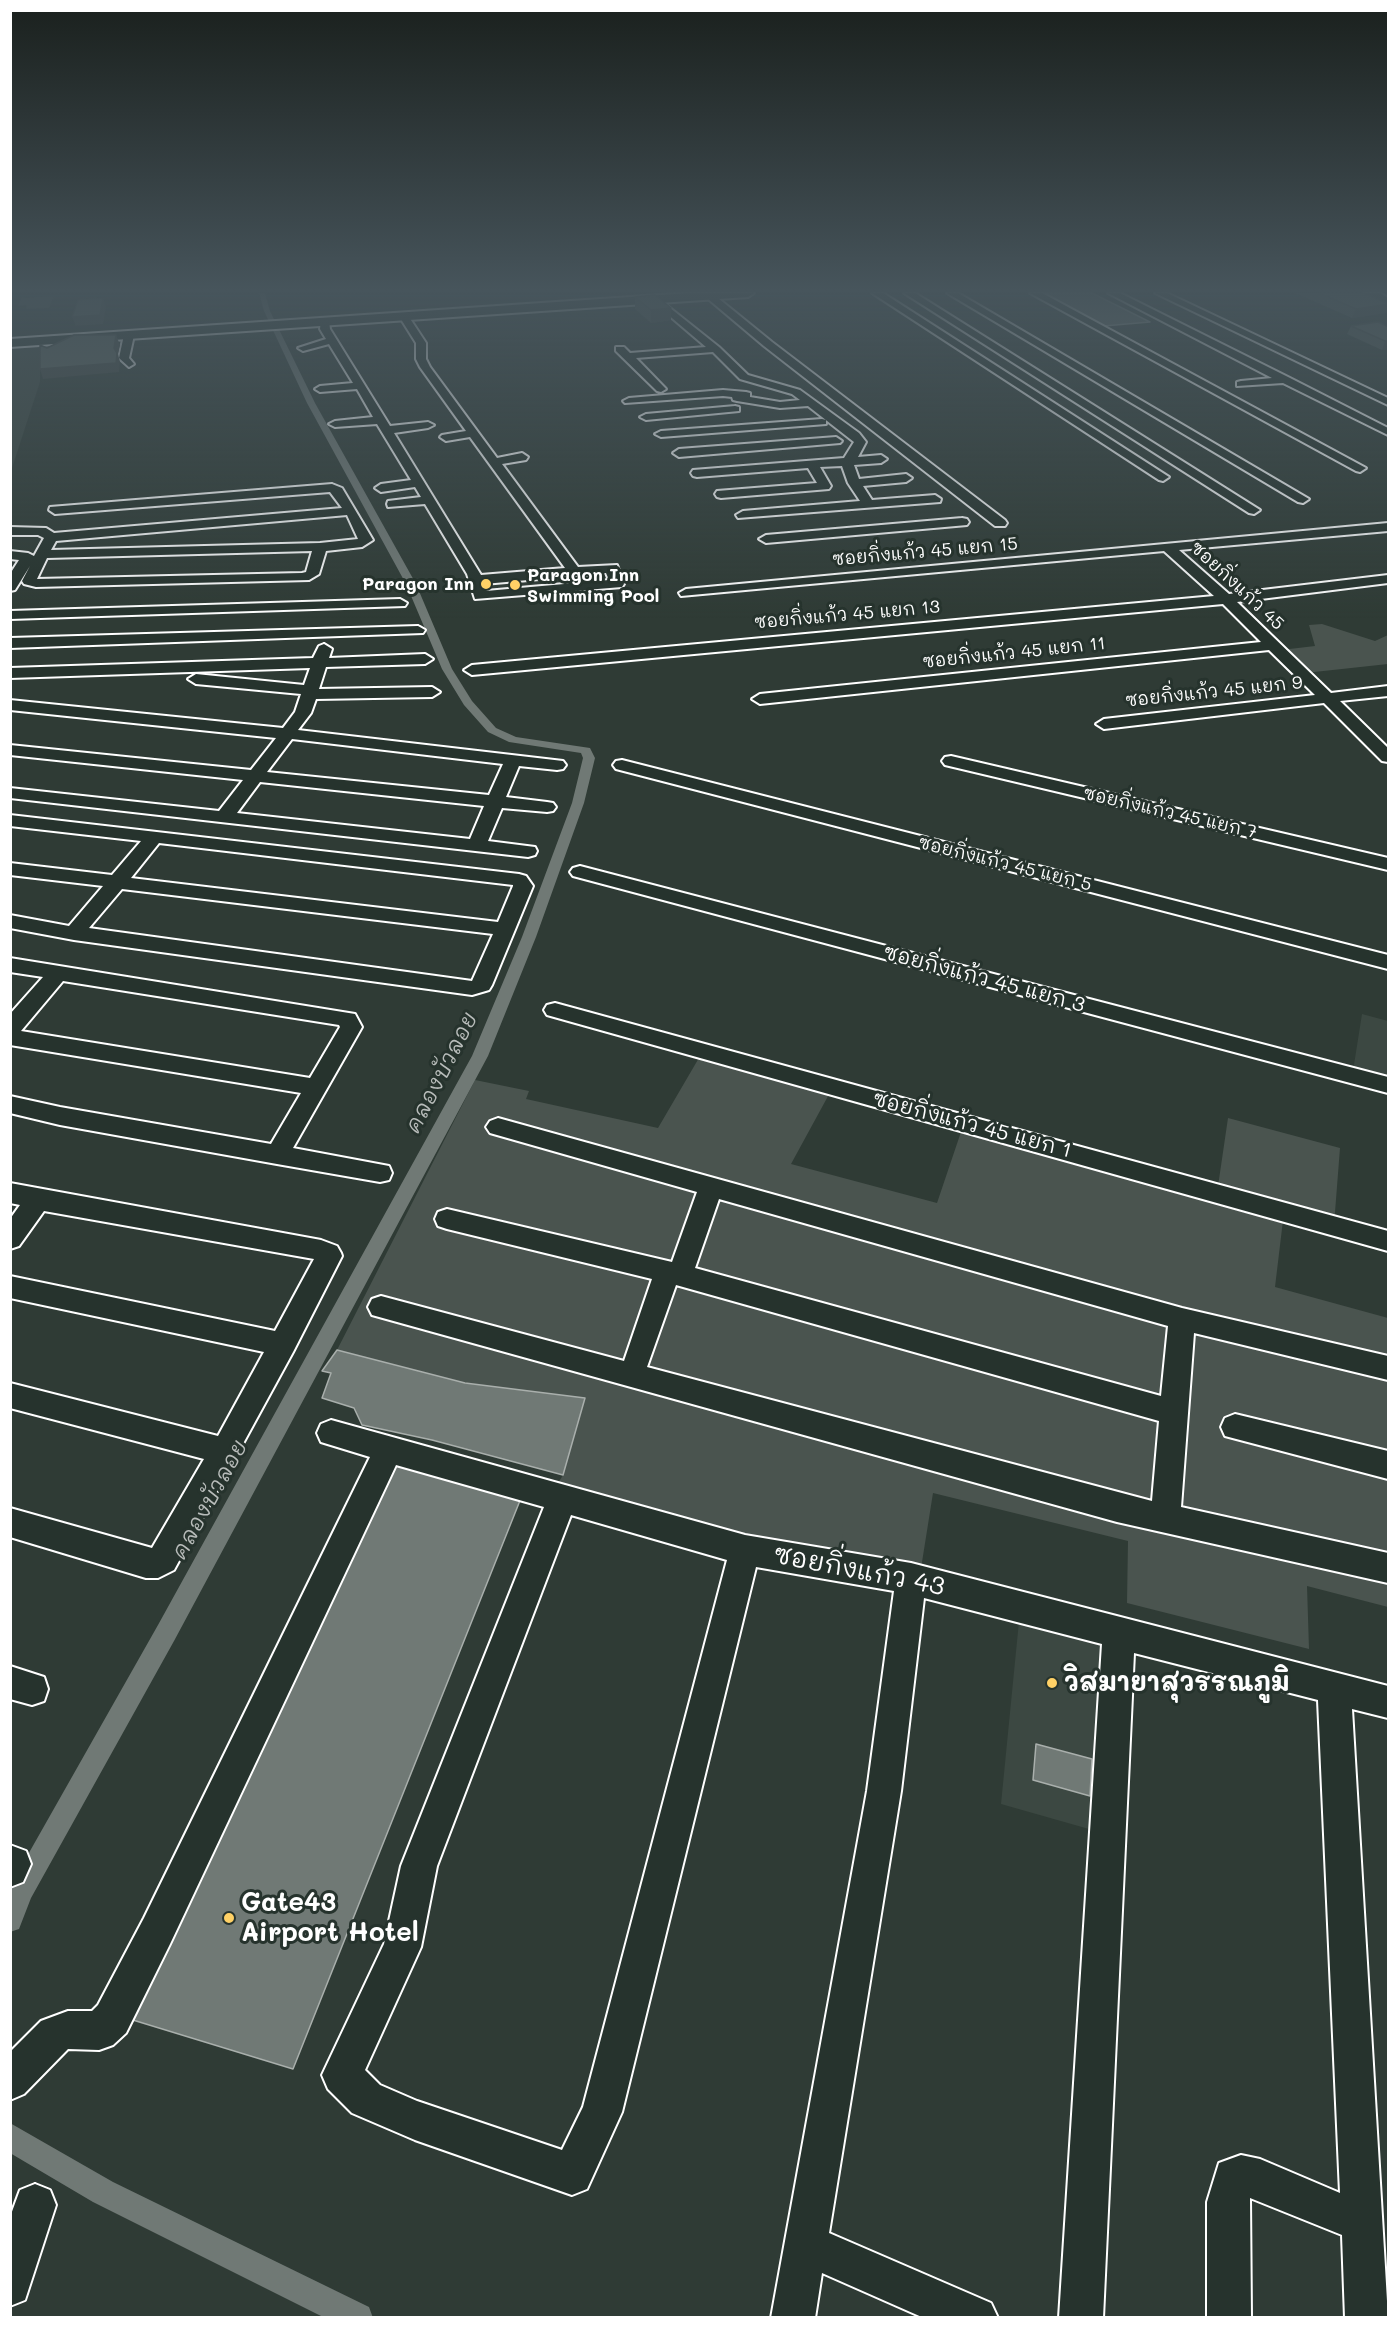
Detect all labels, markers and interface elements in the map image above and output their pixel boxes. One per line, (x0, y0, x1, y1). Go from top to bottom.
street label: ซอยกิ่งแก้ว 45 แยก 15 (831, 533, 1019, 571)
street label: ซอยกิ่งแก้ว 45 (1186, 537, 1288, 635)
place label: Paragon Inn Swimming Pool (527, 564, 659, 606)
place label: Paragon Inn (362, 573, 474, 595)
marker: Paragon Inn (479, 577, 493, 591)
marker: Paragon Inn Swimming Pool (508, 578, 522, 592)
street label: ซอยกิ่งแก้ว 45 แยก 13 (753, 596, 941, 634)
street label: ซอยกิ่งแก้ว 45 แยก 11 (922, 633, 1106, 673)
street label: ซอยกิ่งแก้ว 45 แยก 9 (1124, 672, 1304, 712)
street label: ซอยกิ่งแก้ว 45 แยก 7 (1081, 783, 1259, 843)
street label: ซอยกิ่งแก้ว 45 แยก 5 (916, 832, 1094, 896)
street label: ซอยกิ่งแก้ว 45 แยก 3 (880, 940, 1088, 1018)
water label: คลองบัวลอย (400, 1008, 484, 1138)
street label: ซอยกิ่งแก้ว 45 แยก 1 (870, 1086, 1074, 1164)
water label: คลองบัวลอย (167, 1436, 253, 1564)
street label: ซอยกิ่งแก้ว 43 (771, 1539, 947, 1603)
place label: วิสมายาสุวรรณภูมิ (1064, 1667, 1290, 1699)
marker: วิสมายาสุวรรณภูมิ (1045, 1676, 1059, 1690)
place label: Gate43 Airport Hotel (241, 1887, 419, 1948)
marker: Gate43 Airport Hotel (222, 1911, 236, 1925)

